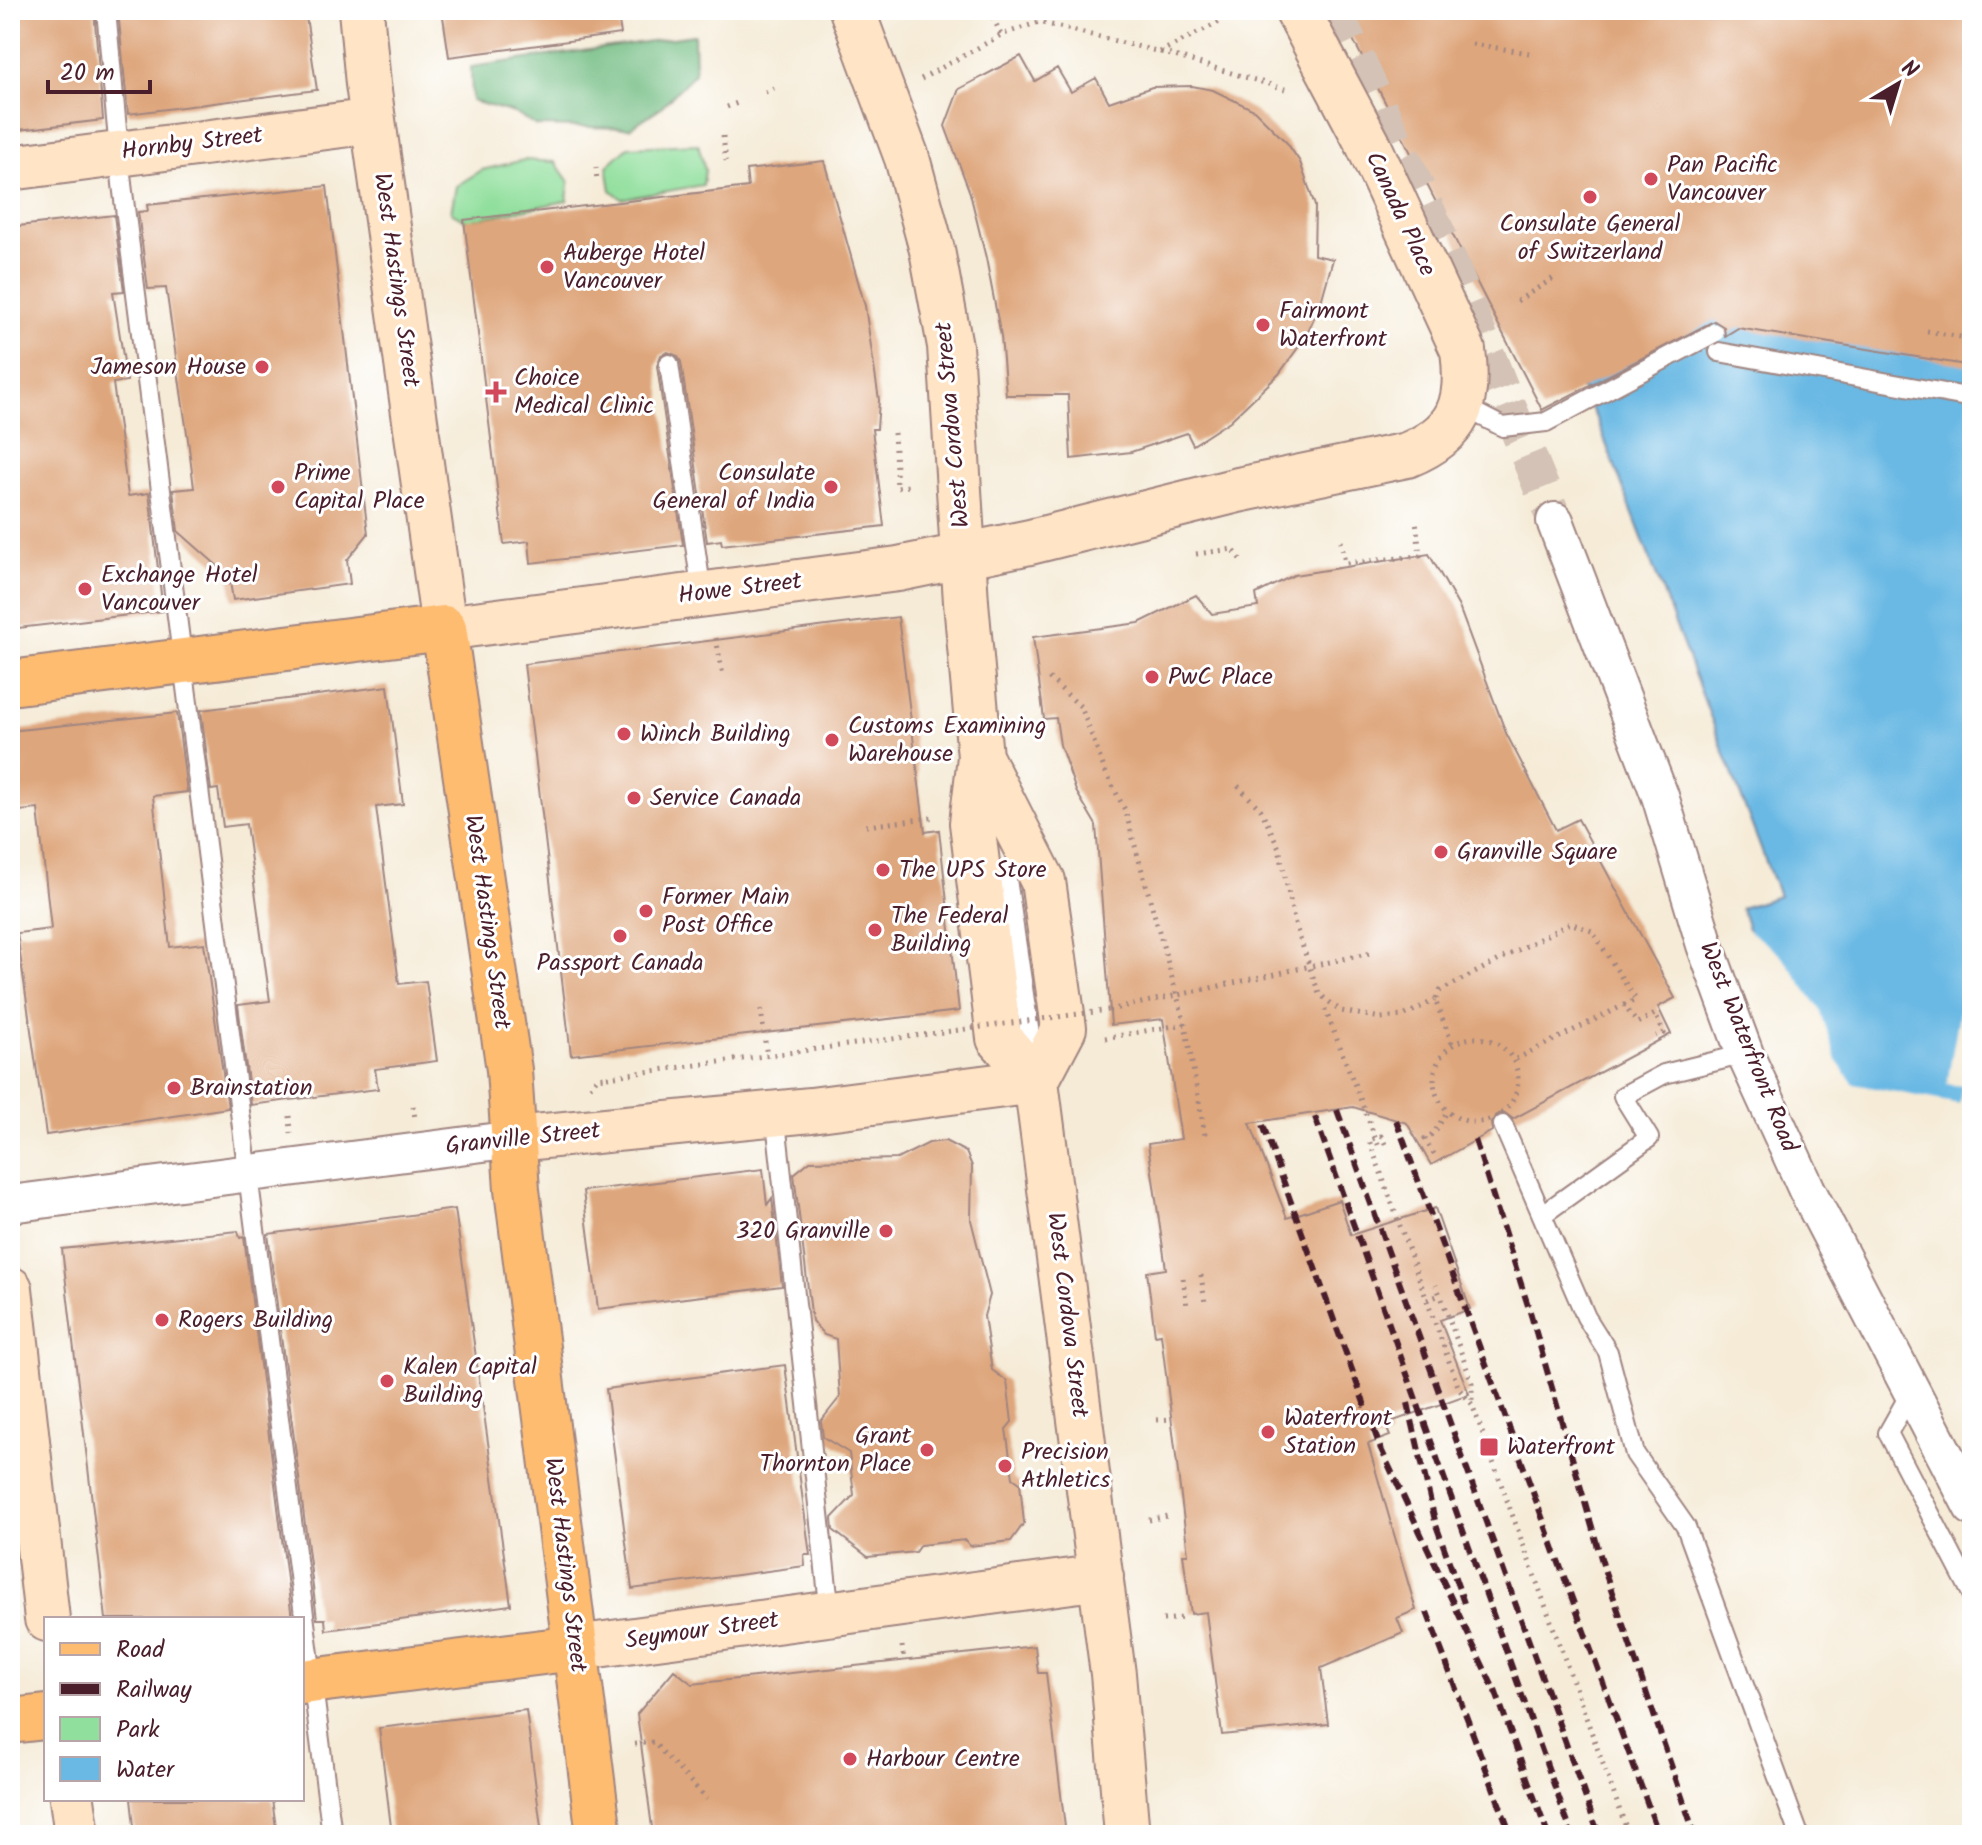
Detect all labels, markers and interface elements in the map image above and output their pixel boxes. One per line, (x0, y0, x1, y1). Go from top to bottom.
scale bar (48, 44, 150, 94)
north arrow (1858, 44, 1938, 124)
text: N (1893, 52, 1925, 88)
text: 20 m (60, 54, 115, 93)
street label: Hornby Street (119, 116, 266, 172)
street label: Canada Place (1354, 145, 1446, 283)
place label: Pan Pacific Vancouver (1667, 146, 1778, 213)
street label: West Hastings Street (362, 170, 430, 390)
marker: Pan Pacific Vancouver (1642, 170, 1660, 188)
marker: Consulate General of Switzerland (1581, 188, 1599, 206)
place label: Consulate General of Switzerland (1500, 205, 1681, 272)
place label: Auberge Hotel Vancouver (563, 234, 705, 301)
marker: Auberge Hotel Vancouver (538, 258, 556, 276)
place label: Fairmont Waterfront (1279, 292, 1388, 359)
marker: Fairmont Waterfront (1254, 316, 1272, 334)
street label: West Cordova Street (925, 320, 981, 530)
place label: Jameson House (91, 348, 246, 387)
marker: Jameson House (253, 358, 271, 376)
place label: Choice Medical Clinic (514, 359, 654, 426)
marker: Choice Medical Clinic (485, 381, 507, 403)
place label: Prime Capital Place (294, 454, 425, 521)
place label: Consulate General of India (653, 454, 815, 521)
marker: Prime Capital Place (269, 478, 287, 496)
marker: Consulate General of India (822, 478, 840, 496)
place label: Exchange Hotel Vancouver (101, 556, 258, 623)
street label: Howe Street (676, 562, 805, 616)
marker: Exchange Hotel Vancouver (76, 580, 94, 598)
place label: PwC Place (1168, 658, 1273, 697)
marker: PwC Place (1143, 668, 1161, 686)
place label: Customs Examining Warehouse (848, 707, 1046, 774)
place label: Winch Building (640, 715, 791, 754)
marker: Winch Building (615, 725, 633, 743)
marker: Customs Examining Warehouse (823, 731, 841, 749)
place label: Service Canada (650, 779, 801, 818)
marker: Service Canada (625, 789, 643, 807)
street label: West Hastings Street (453, 812, 521, 1032)
place label: Granville Square (1457, 833, 1618, 872)
marker: Granville Square (1432, 843, 1450, 861)
place label: The UPS Store (899, 851, 1047, 890)
marker: The UPS Store (874, 861, 892, 879)
place label: Former Main Post Office (662, 878, 790, 945)
place label: The Federal Building (891, 897, 1008, 964)
marker: Former Main Post Office (637, 902, 655, 920)
marker: The Federal Building (866, 921, 884, 939)
marker: Passport Canada (611, 927, 629, 945)
street label: West Waterfront Road (1688, 936, 1808, 1159)
place label: Passport Canada (537, 944, 703, 983)
place label: Brainstation (190, 1069, 312, 1108)
marker: Brainstation (165, 1079, 183, 1097)
street label: Granville Street (444, 1111, 603, 1167)
street label: West Cordova Street (1035, 1210, 1099, 1421)
place label: 320 Granville (736, 1212, 870, 1251)
marker: 320 Granville (877, 1222, 895, 1240)
place label: Rogers Building (178, 1301, 333, 1340)
marker: Rogers Building (153, 1311, 171, 1329)
place label: Kalen Capital Building (403, 1348, 537, 1415)
marker: Kalen Capital Building (378, 1372, 396, 1390)
place label: Waterfront Station (1284, 1399, 1393, 1466)
place label: Grant Thornton Place (759, 1417, 912, 1484)
marker: Waterfront Station (1259, 1423, 1277, 1441)
place label: Waterfront (1507, 1428, 1616, 1467)
place label: Precision Athletics (1021, 1433, 1110, 1500)
marker: Waterfront (1478, 1436, 1500, 1458)
marker: Grant Thornton Place (918, 1441, 936, 1459)
street label: West Hastings Street (532, 1455, 598, 1675)
marker: Precision Athletics (996, 1457, 1014, 1475)
street label: Seymour Street (623, 1601, 782, 1661)
legend (44, 1617, 304, 1801)
text: Road (116, 1631, 165, 1670)
text: Railway (116, 1671, 192, 1710)
text: Park (116, 1711, 160, 1750)
place label: Harbour Centre (866, 1740, 1020, 1779)
marker: Harbour Centre (841, 1750, 859, 1768)
text: Water (116, 1751, 176, 1790)

